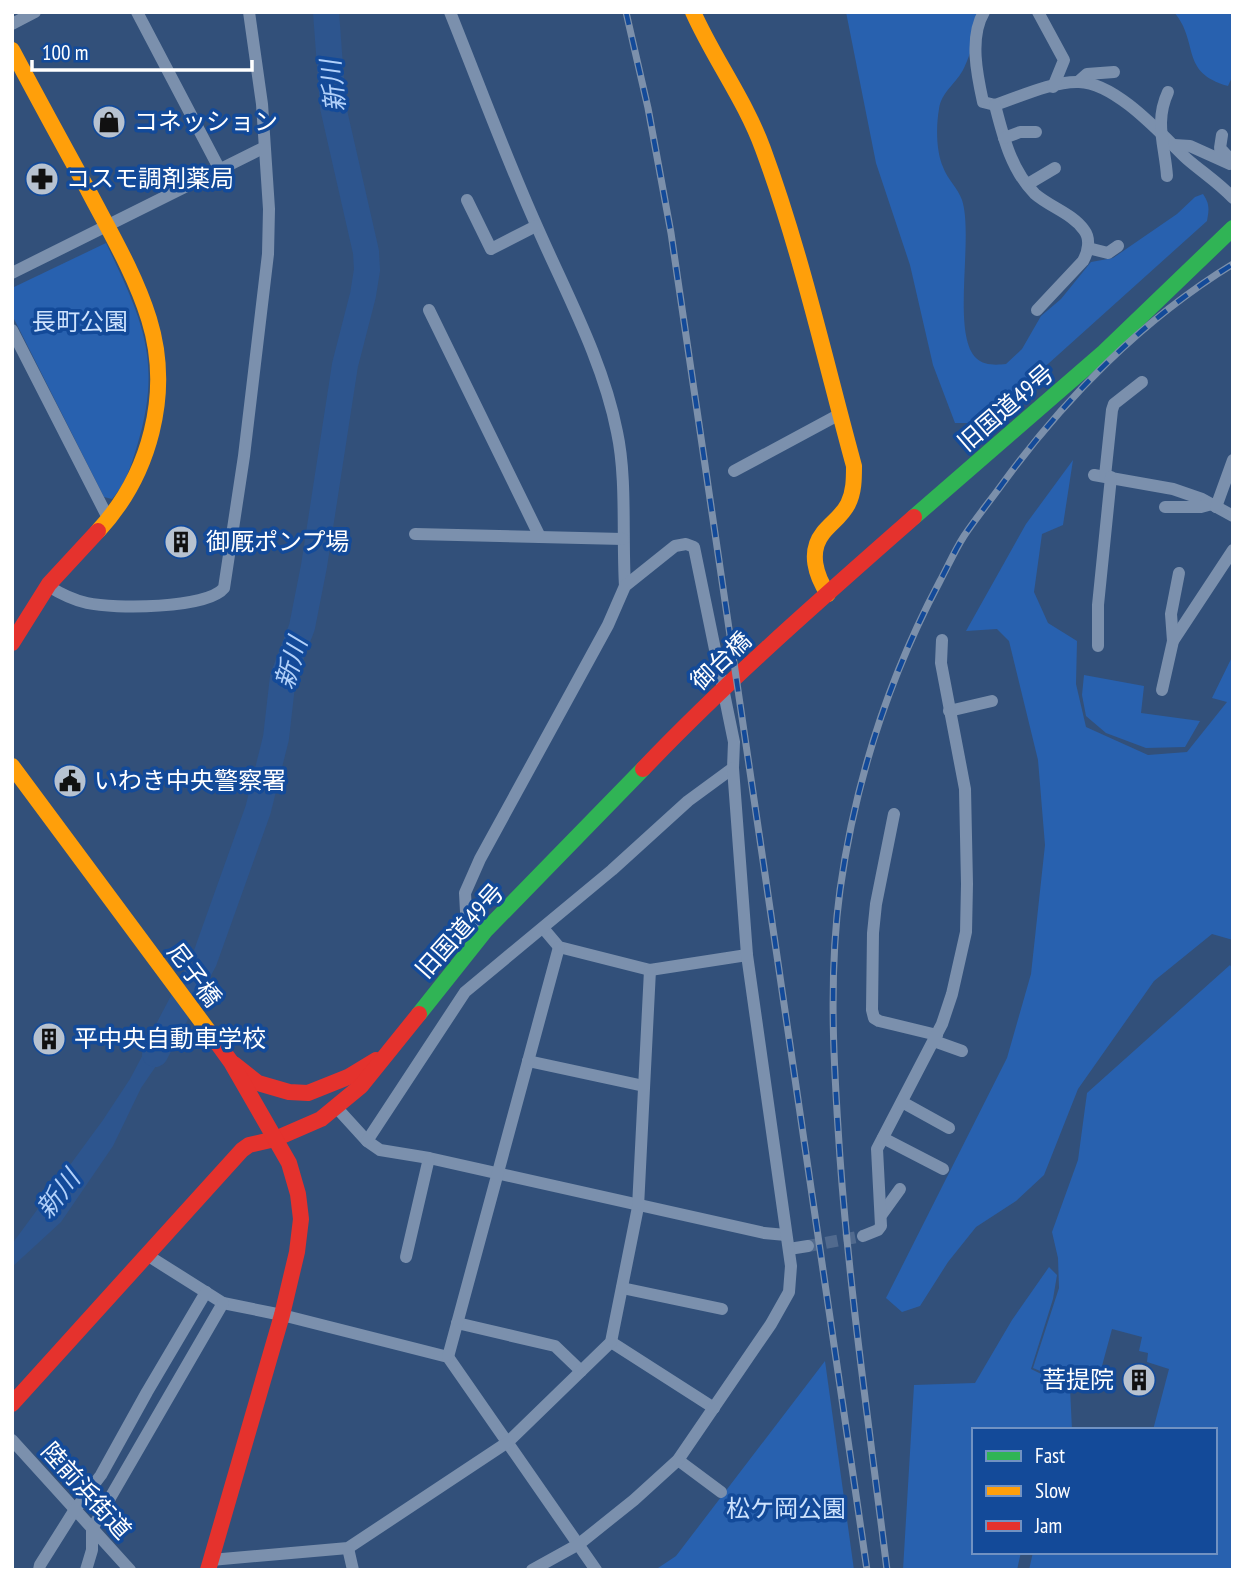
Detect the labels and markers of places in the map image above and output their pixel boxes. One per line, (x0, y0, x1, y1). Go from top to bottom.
shop icon: コネッション (90, 103, 128, 141)
place label: コネッション (134, 106, 278, 137)
pharmacy icon: コスモ調剤薬局 (23, 160, 61, 198)
place label: コスモ調剤薬局 (66, 163, 234, 194)
building icon: 御厩ポンプ場 (162, 523, 200, 561)
place label: 御厩ポンプ場 (206, 526, 349, 557)
public building icon: いわき中央警察署 (51, 762, 89, 800)
place label: いわき中央警察署 (94, 765, 286, 796)
building icon: 平中央自動車学校 (30, 1020, 68, 1058)
place label: 平中央自動車学校 (74, 1023, 266, 1054)
building icon: 菩提院 (1120, 1361, 1158, 1399)
place label: 菩提院 (1042, 1364, 1114, 1395)

